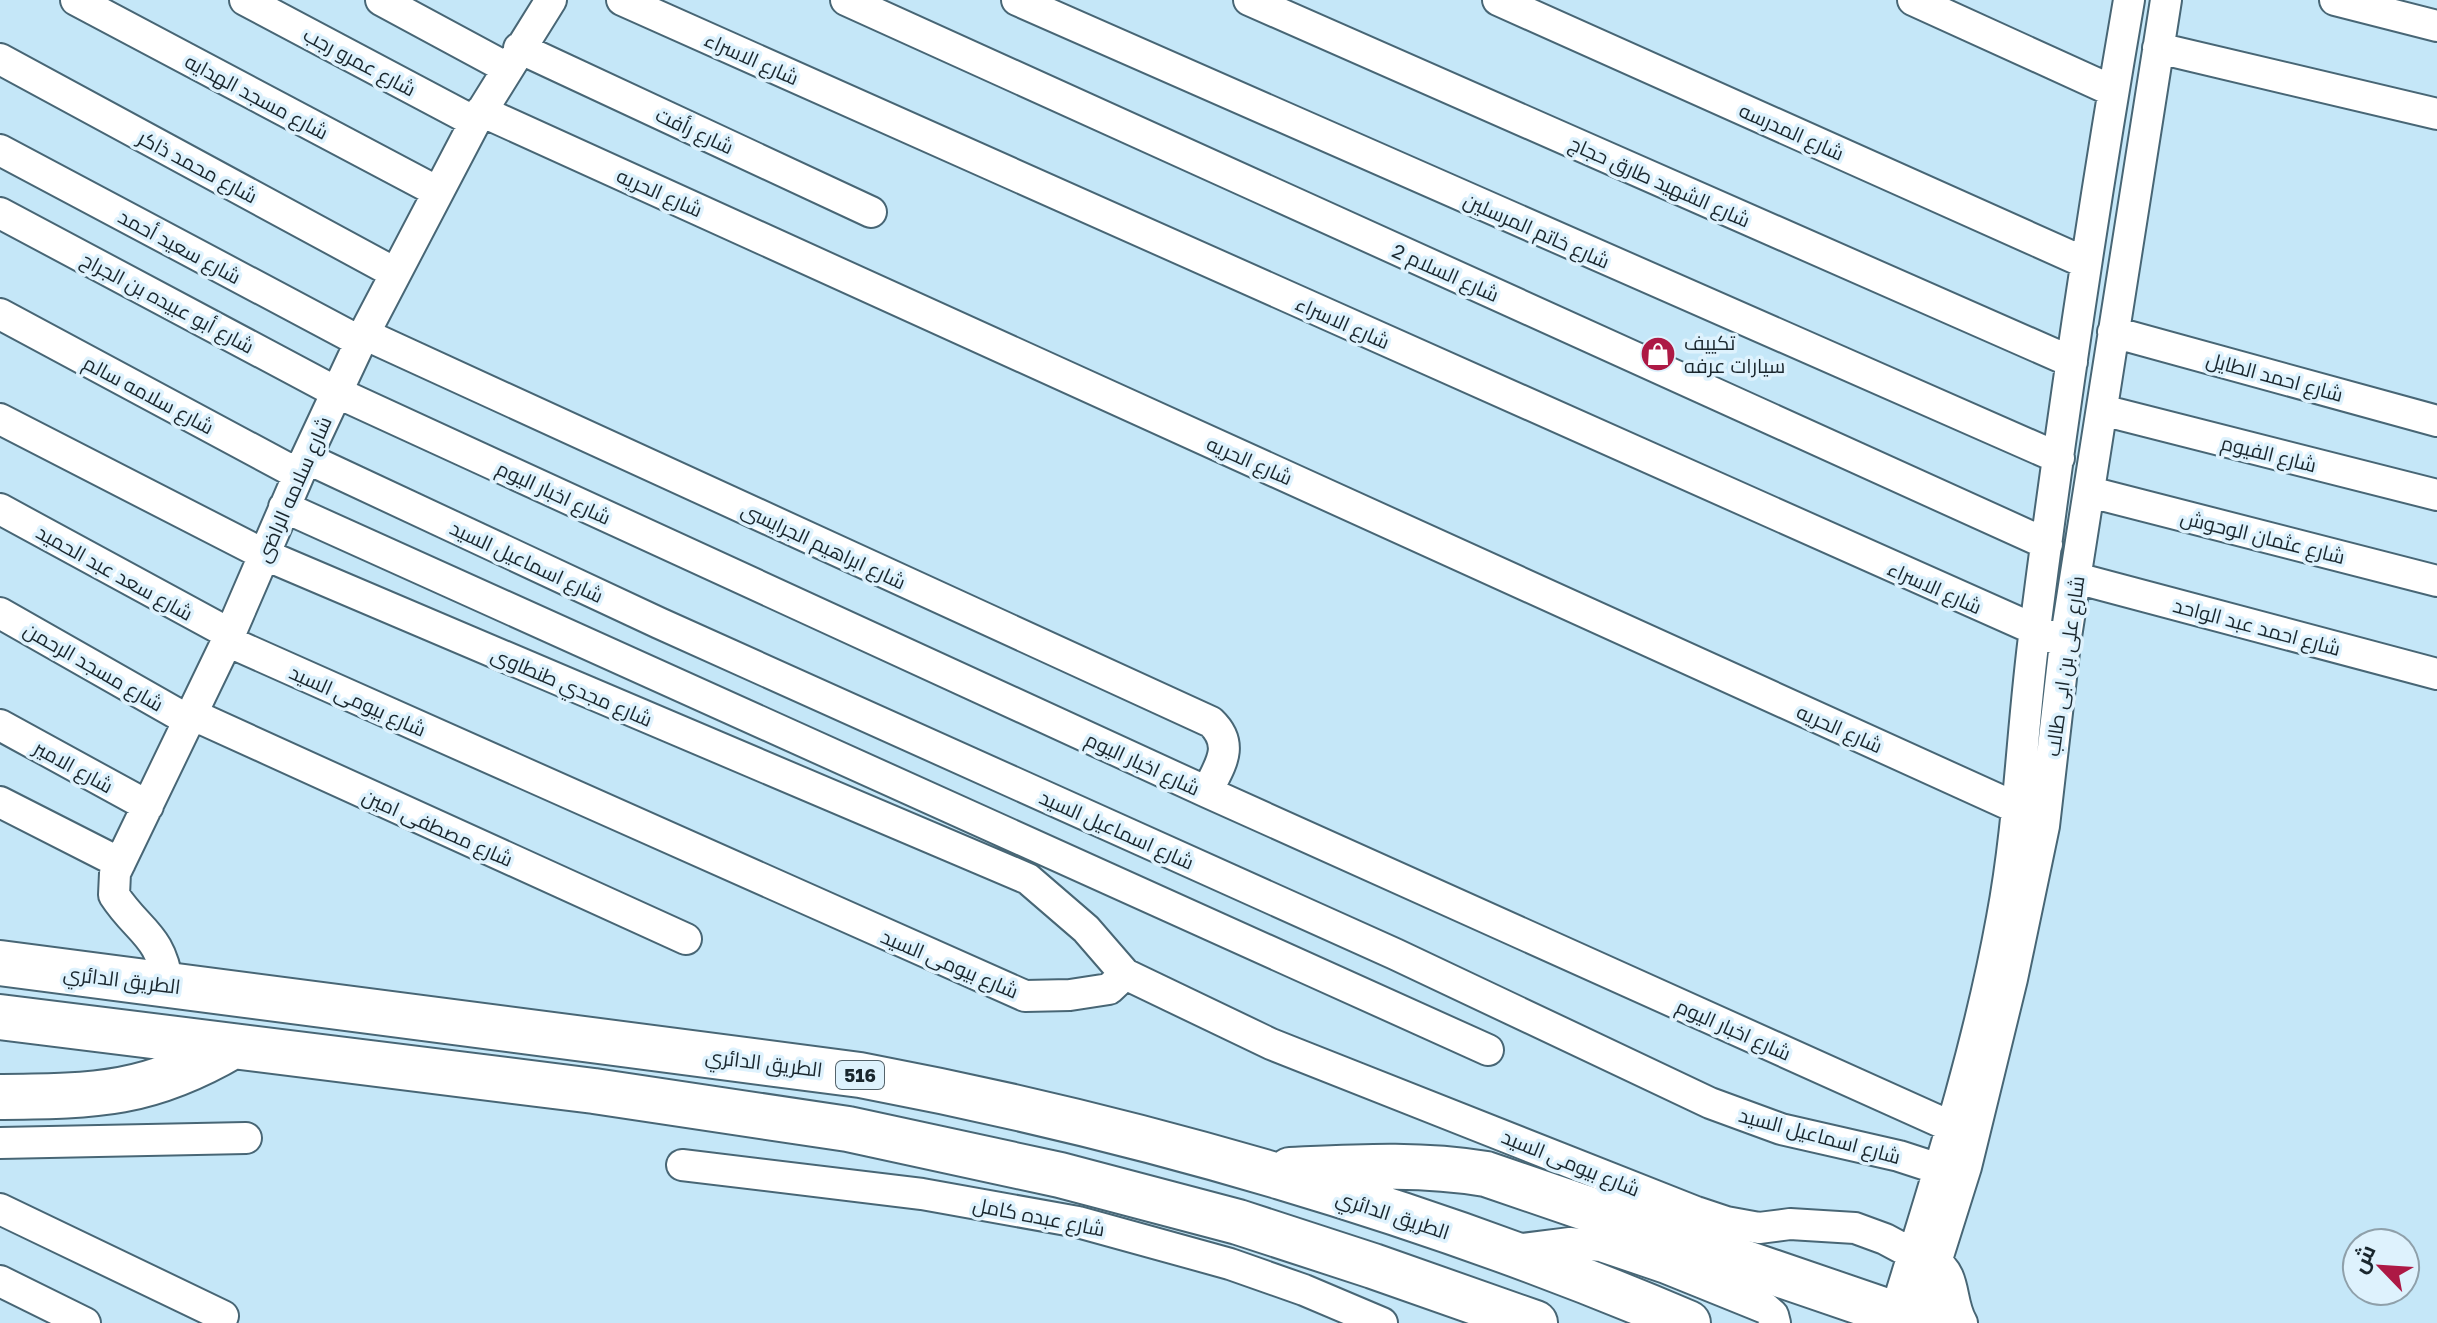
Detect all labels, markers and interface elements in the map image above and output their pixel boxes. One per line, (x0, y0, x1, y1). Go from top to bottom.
street label: شارع عمرو رجب (298, 21, 420, 103)
street label: شارع الاسراء (700, 27, 803, 92)
street label: شارع مسجد الهدايه (180, 48, 333, 146)
street label: شارع المدرسه (1735, 97, 1848, 168)
street label: شارع رأفت (651, 102, 738, 161)
street label: شارع محمد ذاكر (132, 124, 262, 210)
street label: شارع الشهيد طارق حجاج (1565, 130, 1754, 234)
street label: شارع الحريه (612, 162, 707, 224)
street label: شارع خاتم المرسلين (1459, 187, 1614, 276)
street label: شارع سعيد أحمد (113, 204, 245, 291)
street label: شارع السلام 2 (1388, 238, 1503, 309)
street label: شارع أبو عبيده بن الجراح (76, 246, 259, 360)
street label: شارع الاسراء (1291, 291, 1394, 356)
place label: تكييف سيارات عرفه (1684, 330, 1785, 378)
shop icon: تكييف سيارات عرفه (1639, 335, 1677, 373)
street label: شارع احمد الطايل (2203, 346, 2346, 409)
street label: شارع سلامه سالم (78, 350, 218, 441)
street label: شارع سلامه الراضى (250, 412, 339, 567)
street label: شارع الحريه (1202, 430, 1297, 492)
street label: شارع الفيوم (2218, 430, 2319, 479)
street label: شارع اخبار اليوم (492, 455, 615, 532)
street label: شارع ابراهيم الجرايسى (737, 496, 910, 596)
street label: شارع عثمان الوحوش (2178, 504, 2348, 571)
street label: شارع اسماعيل السيد (445, 515, 607, 610)
street label: شارع سعد عبد الحميد (31, 519, 197, 628)
street label: شارع الاسراء (1883, 556, 1986, 621)
street label: شارع على بن ابى طالب (2039, 574, 2092, 758)
street label: شارع احمد عبد الواحد (2170, 592, 2343, 663)
street label: شارع مسجد الرحمن (19, 616, 168, 718)
street label: شارع مجدي طنطاوى (486, 641, 656, 735)
street label: شارع بيومى السيد (285, 659, 430, 744)
street label: شارع الحريه (1792, 698, 1887, 760)
street label: شارع اخبار اليوم (1081, 726, 1204, 803)
street label: شارع الامير (28, 734, 118, 800)
street label: شارع مصطفى امين (358, 783, 517, 874)
street label: شارع اسماعيل السيد (1035, 784, 1198, 877)
street label: شارع بيومى السيد (877, 923, 1022, 1005)
street label: الطريق الدائري (61, 960, 182, 1003)
street label: شارع اخبار اليوم (1672, 993, 1795, 1068)
street label: الطريق الدائري (703, 1043, 824, 1086)
road number: 516 (836, 1061, 884, 1089)
street label: شارع اسماعيل السيد (1736, 1102, 1903, 1171)
street label: شارع بيومى السيد (1497, 1123, 1644, 1203)
street label: الطريق الدائري (1332, 1184, 1453, 1248)
street label: شارع عبده كامل (970, 1191, 1107, 1244)
north arrow (2341, 1227, 2421, 1307)
text: ش (2344, 1240, 2382, 1277)

